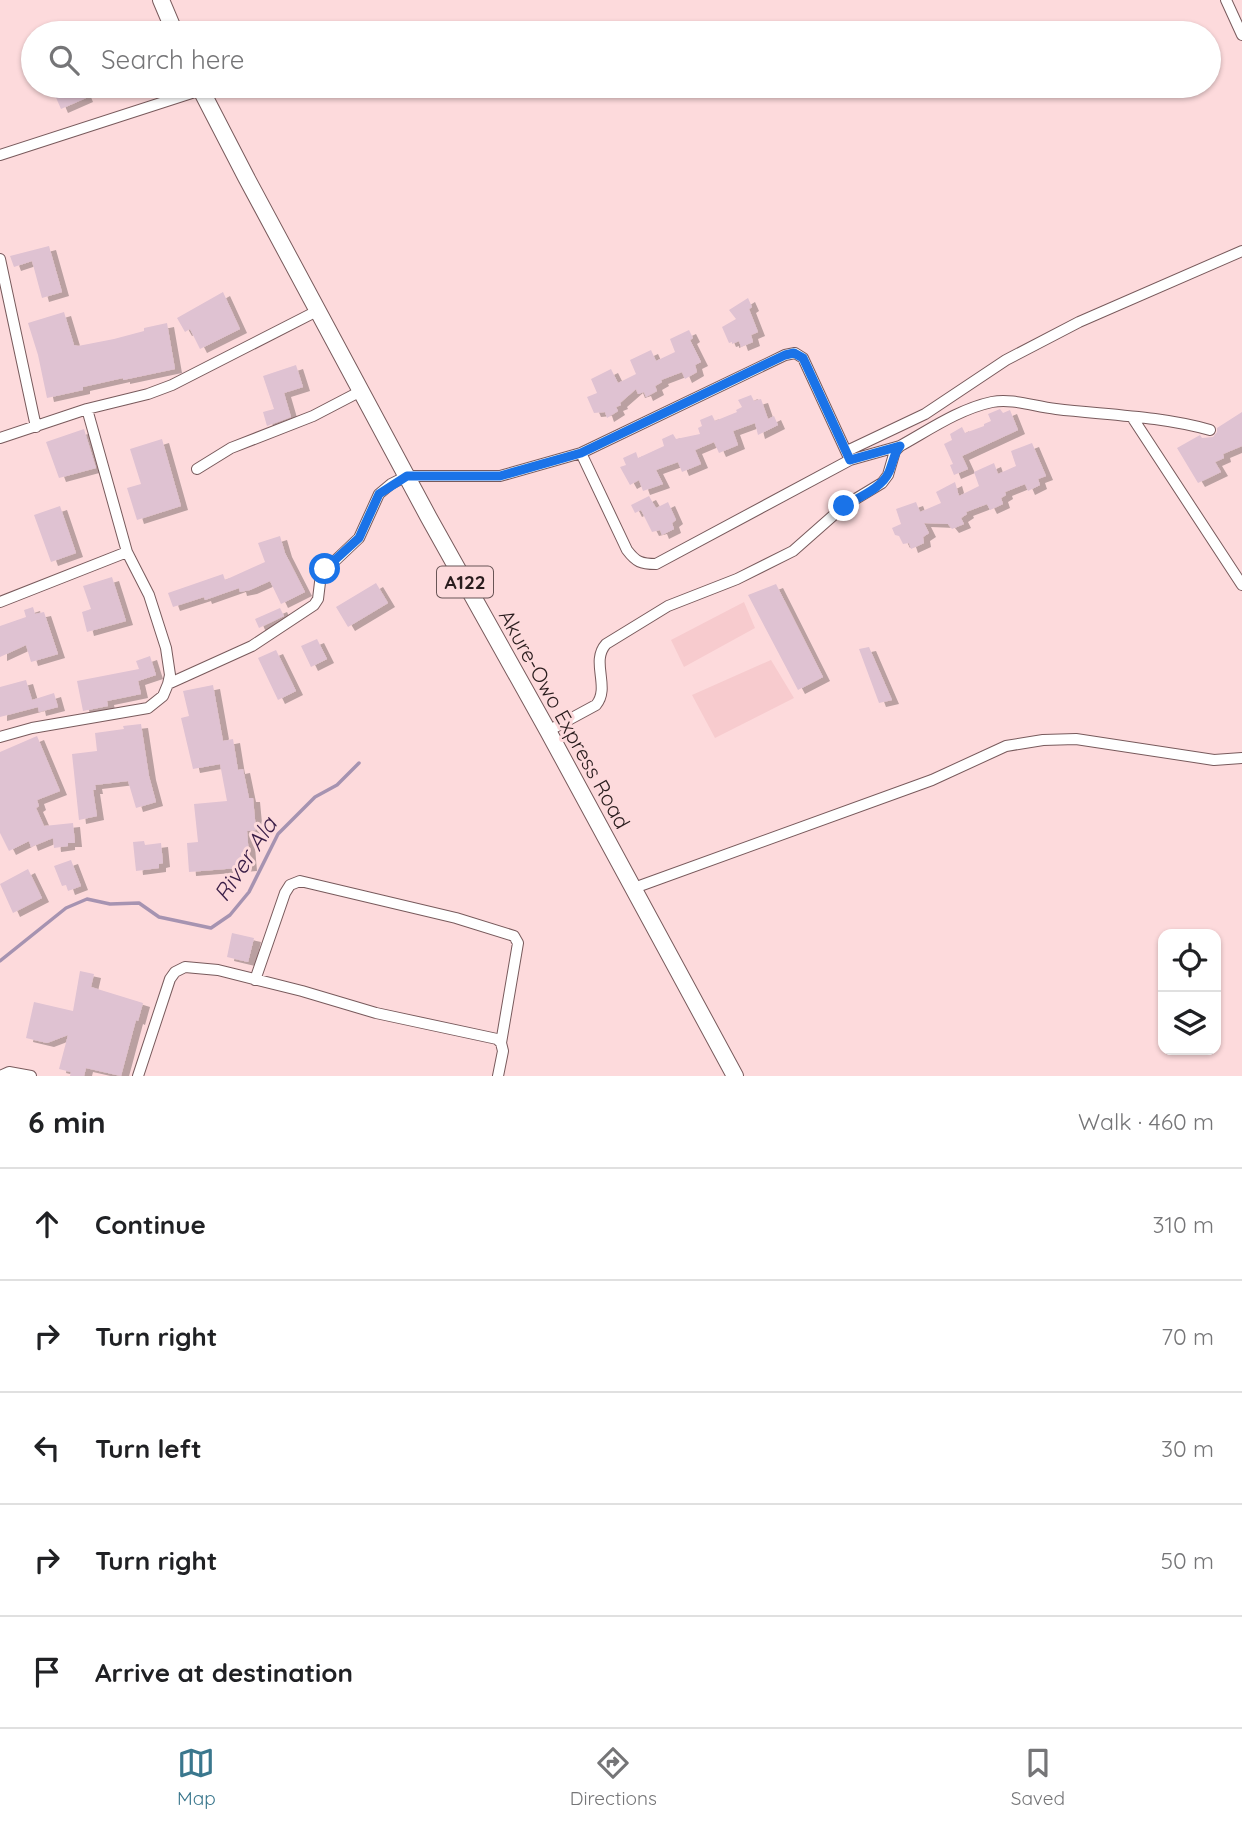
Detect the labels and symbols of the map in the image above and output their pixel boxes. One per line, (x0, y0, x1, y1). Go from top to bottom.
route end (828, 490, 859, 521)
route start (309, 553, 340, 584)
road number: A122 (437, 566, 493, 597)
street label: Akure-Owo Express Road (494, 605, 636, 833)
water label: River Ala (207, 811, 284, 907)

